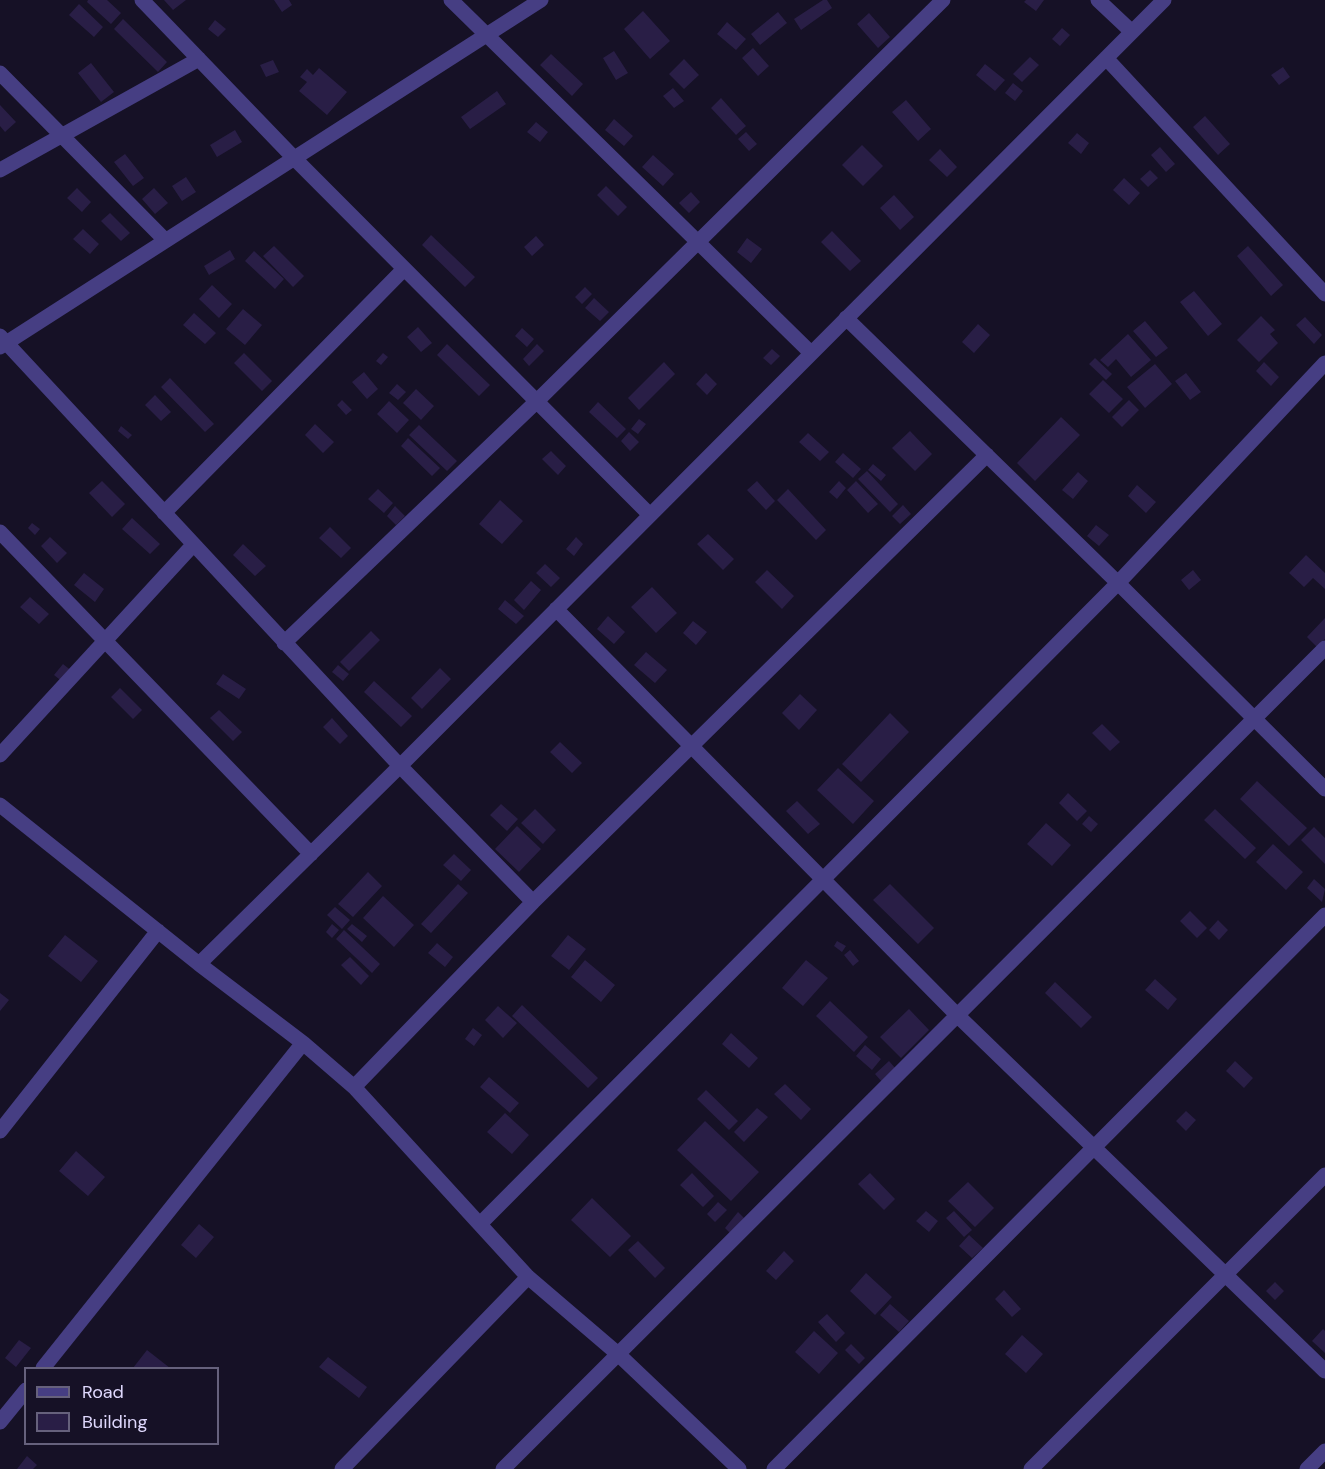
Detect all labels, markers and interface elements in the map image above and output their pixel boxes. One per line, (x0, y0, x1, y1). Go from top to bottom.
legend (24, 1367, 219, 1445)
text: Road (82, 1380, 124, 1404)
text: Building (82, 1410, 147, 1434)

